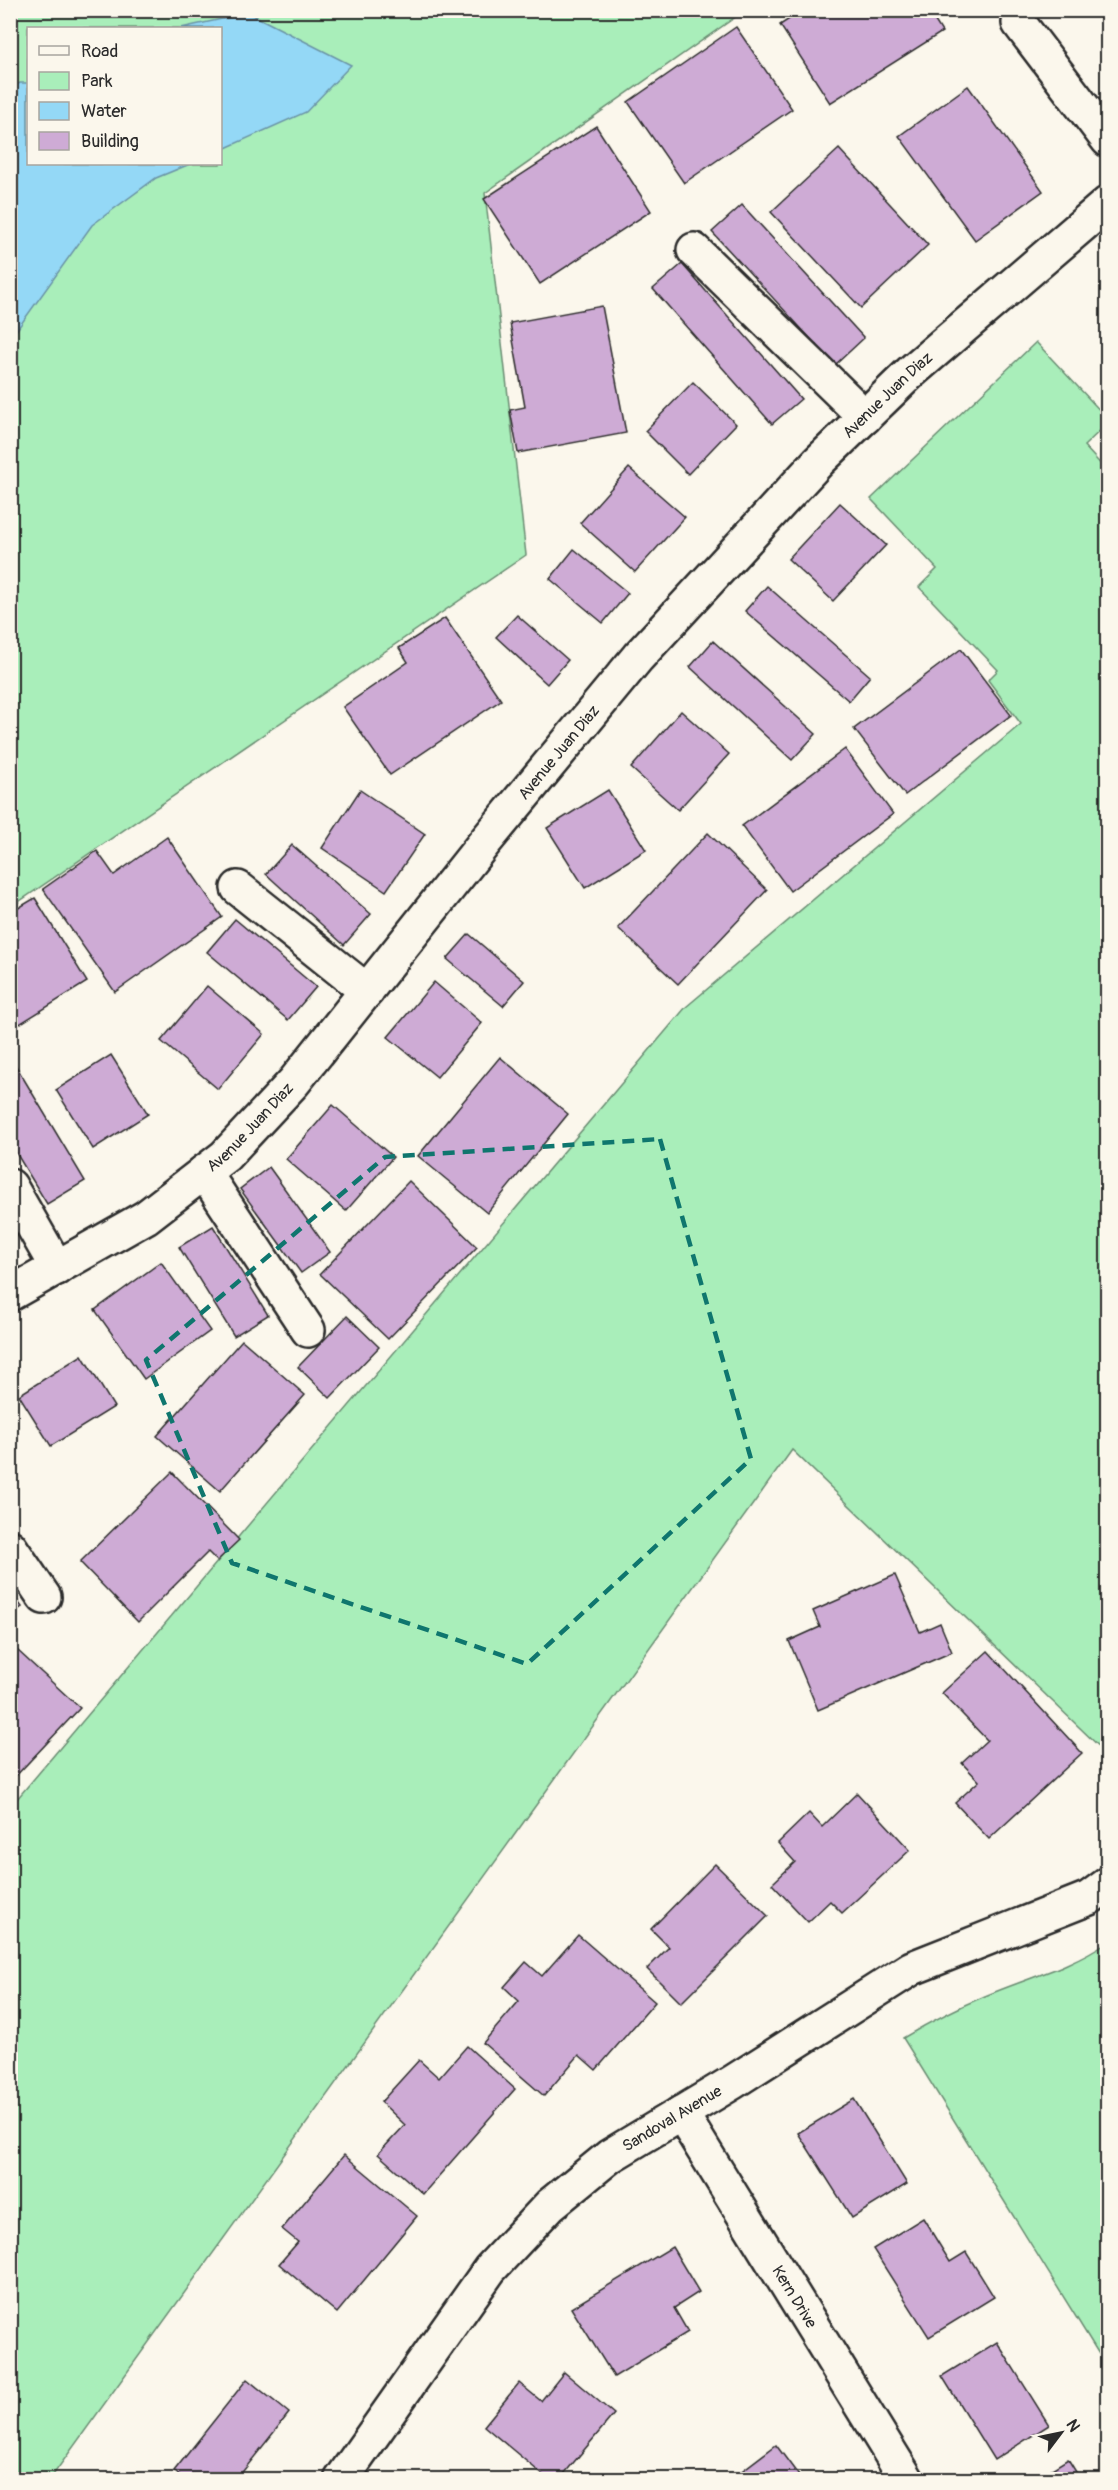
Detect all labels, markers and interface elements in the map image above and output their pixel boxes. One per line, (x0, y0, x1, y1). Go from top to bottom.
legend (27, 27, 222, 165)
text: Road (81, 40, 118, 63)
text: Park (81, 70, 113, 93)
text: Water (81, 100, 127, 123)
text: Building (81, 130, 139, 153)
street label: Avenue Juan Diaz (838, 348, 937, 443)
street label: Avenue Juan Diaz (514, 701, 604, 804)
street label: Avenue Juan Diaz (203, 1079, 298, 1176)
street label: Sandoval Avenue (619, 2081, 726, 2156)
street label: Kern Drive (767, 2262, 821, 2332)
north arrow (1031, 2403, 1091, 2463)
text: N (1062, 2416, 1084, 2436)

